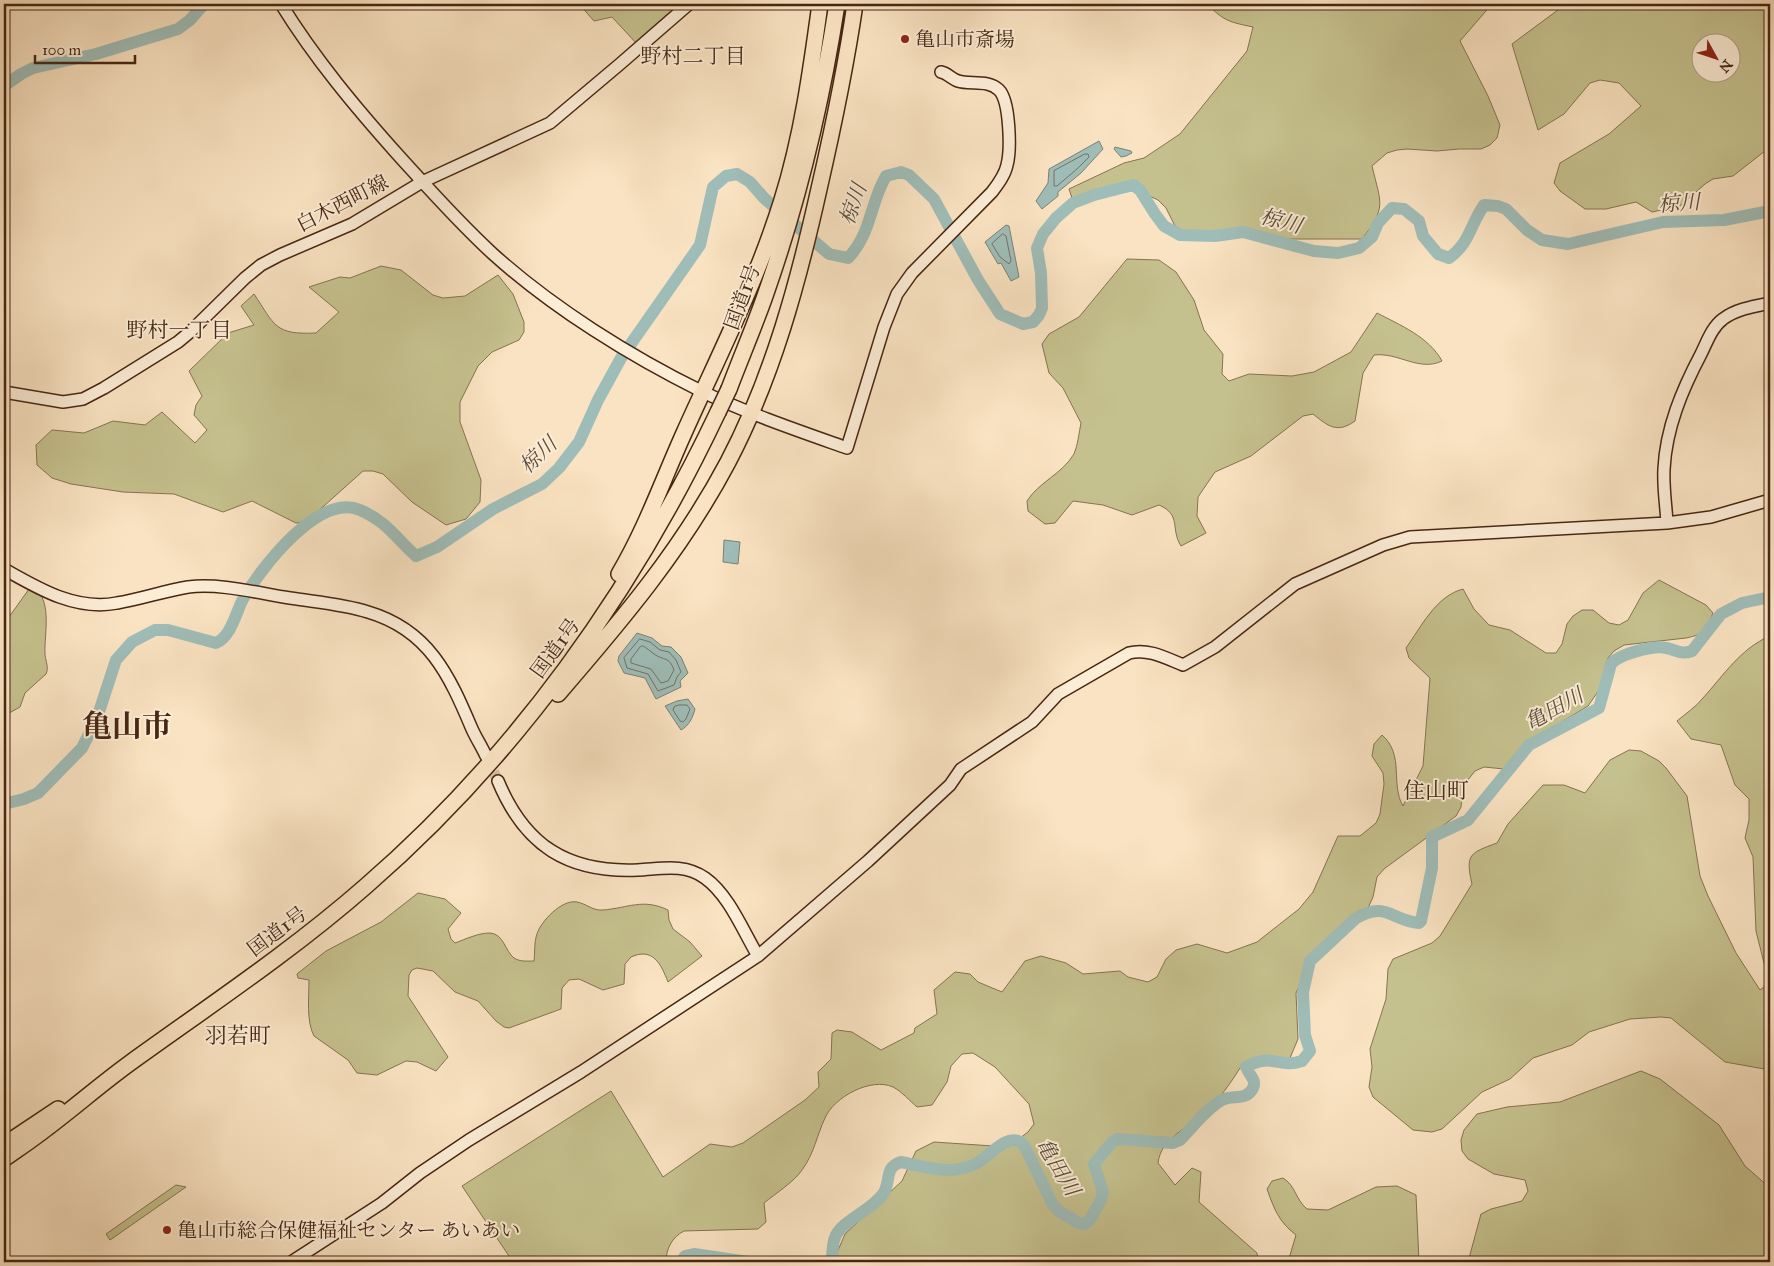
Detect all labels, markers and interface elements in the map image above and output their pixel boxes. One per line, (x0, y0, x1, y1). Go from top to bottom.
place label: 亀山市斎場 (915, 27, 1015, 51)
scale bar (35, 32, 135, 64)
north arrow (1692, 32, 1742, 82)
marker: 亀山市斎場 (899, 33, 911, 45)
text: 100 m (42, 41, 82, 59)
district label: 野村二丁目 (641, 43, 746, 69)
text: N (1715, 56, 1736, 76)
street label: 白木西町線 (292, 170, 392, 236)
water label: 椋川 (834, 178, 873, 228)
water label: 椋川 (1657, 188, 1703, 217)
water label: 椋川 (1257, 203, 1307, 240)
street label: 国道1号 (719, 261, 765, 333)
district label: 野村一丁目 (127, 317, 232, 343)
water label: 椋川 (514, 430, 564, 479)
street label: 国道1号 (525, 613, 585, 683)
water label: 亀田川 (1520, 681, 1590, 736)
district label: 亀山市 (82, 708, 172, 744)
district label: 住山町 (1403, 777, 1469, 804)
street label: 国道1号 (243, 901, 311, 961)
district label: 羽若町 (205, 1022, 271, 1049)
water label: 亀田川 (1031, 1133, 1086, 1202)
place label: 亀山市総合保健福祉センター あいあい (177, 1218, 521, 1242)
marker: 亀山市総合保健福祉センター あいあい (161, 1224, 173, 1236)

